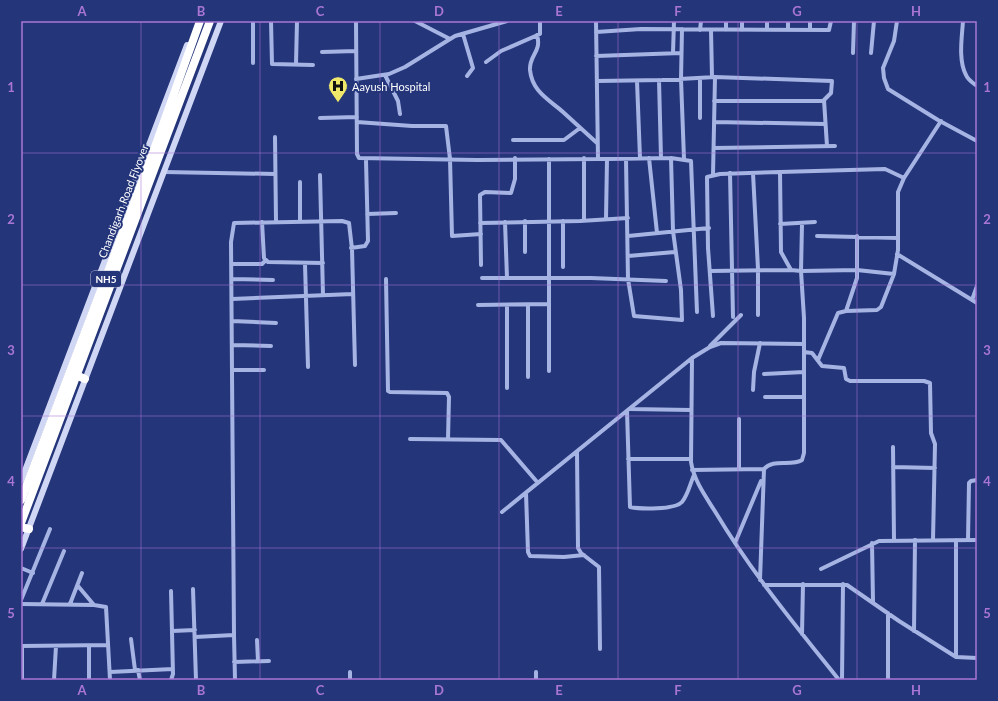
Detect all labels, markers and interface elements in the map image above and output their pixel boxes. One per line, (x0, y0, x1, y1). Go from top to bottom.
text: A (76, 3, 87, 19)
text: B (197, 3, 206, 19)
text: C (316, 3, 325, 19)
text: D (434, 3, 444, 19)
text: E (555, 3, 563, 19)
text: F (674, 3, 682, 19)
text: G (792, 3, 802, 19)
text: H (911, 3, 921, 19)
hospital icon: Aayush Hospital (327, 75, 349, 103)
text: 1 (7, 79, 15, 95)
text: 1 (983, 79, 991, 95)
place label: Aayush Hospital (352, 80, 430, 93)
street label: Chandigarh Road Flyover (95, 142, 151, 260)
text: 2 (7, 211, 15, 227)
text: 2 (983, 211, 991, 227)
road number: NH5 (91, 271, 121, 287)
text: 3 (7, 342, 15, 358)
text: 3 (983, 342, 991, 358)
text: 4 (7, 473, 15, 489)
text: 4 (983, 473, 991, 489)
text: 5 (7, 605, 15, 621)
text: 5 (983, 605, 991, 621)
text: A (76, 682, 87, 698)
text: B (197, 682, 206, 698)
text: C (316, 682, 325, 698)
text: D (434, 682, 444, 698)
text: E (555, 682, 563, 698)
text: F (674, 682, 682, 698)
text: G (792, 682, 802, 698)
text: H (911, 682, 921, 698)

